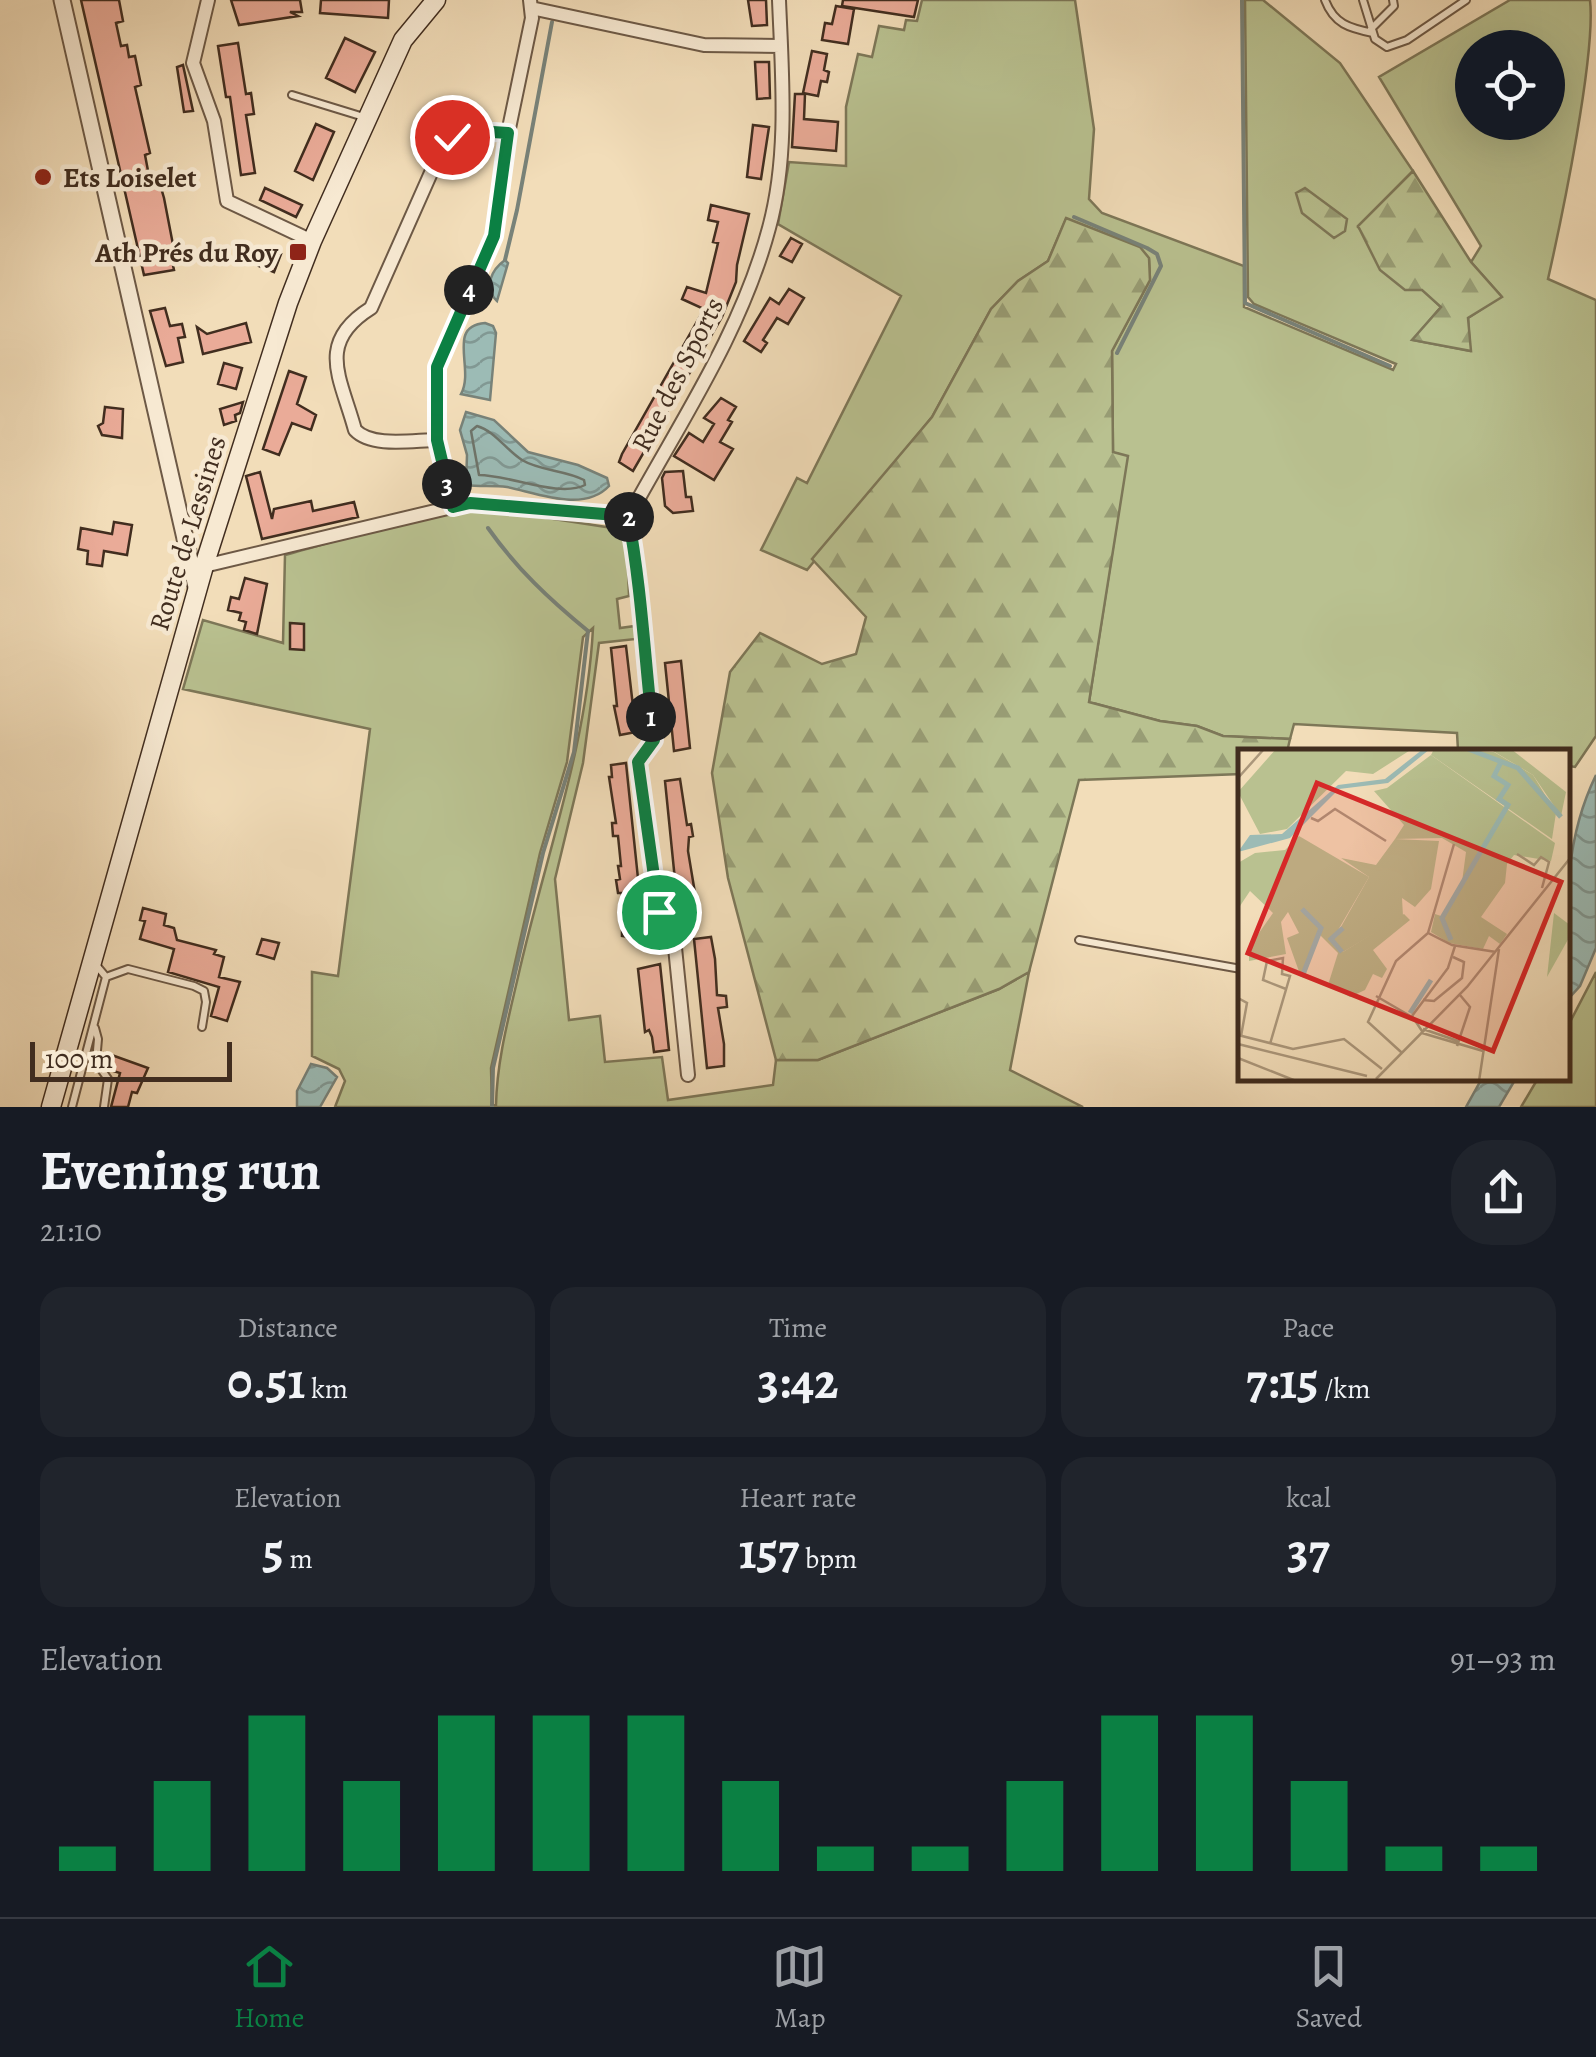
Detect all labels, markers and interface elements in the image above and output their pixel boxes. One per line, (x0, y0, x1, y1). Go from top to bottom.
map controls (1455, 30, 1565, 140)
button: locate (1455, 30, 1565, 140)
pin (410, 95, 495, 180)
icon: check (425, 110, 480, 165)
place label: Ets Loiselet (63, 159, 197, 197)
marker: Ets Loiselet (32, 166, 54, 188)
place label: Ath Prés du Roy (94, 234, 279, 272)
marker: Ath Prés du Roy (287, 241, 309, 263)
pin: 4 (444, 265, 494, 315)
text: 4 (462, 271, 476, 309)
street label: Rue des Sports (623, 291, 733, 458)
street label: Route de Lessines (140, 431, 236, 635)
pin: 3 (422, 459, 472, 509)
text: 3 (441, 465, 453, 503)
pin: 2 (604, 492, 654, 542)
text: 2 (622, 498, 636, 536)
pin: 1 (626, 692, 676, 742)
text: 1 (646, 698, 656, 736)
inset map (1238, 749, 1571, 1082)
pin (617, 870, 702, 955)
icon: arrive (632, 885, 687, 940)
scale bar (30, 1037, 232, 1082)
text: 100 m (45, 1040, 113, 1078)
text: Evening run (40, 1133, 321, 1208)
button: share (1451, 1140, 1556, 1245)
text: 21:10 (40, 1208, 102, 1252)
text: Distance (237, 1309, 338, 1347)
text: Time (769, 1309, 827, 1347)
text: Pace (1282, 1309, 1334, 1347)
text: 0.51 (227, 1347, 305, 1415)
text: 3:42 (757, 1347, 839, 1415)
text: 7:15 (1246, 1347, 1319, 1415)
text: km (305, 1370, 348, 1408)
text: /km (1319, 1370, 1371, 1408)
text: Elevation (234, 1479, 341, 1517)
text: Heart rate (740, 1479, 856, 1517)
text: kcal (1286, 1479, 1331, 1517)
text: 5 (263, 1517, 284, 1585)
text: 157 (739, 1517, 799, 1585)
text: 37 (1287, 1517, 1330, 1585)
text: m (284, 1540, 313, 1578)
text: bpm (799, 1540, 857, 1578)
text: Elevation (40, 1637, 163, 1681)
text: 91–93 m (1450, 1637, 1556, 1681)
tab: Home (234, 1939, 304, 2037)
tab: Map (772, 1939, 827, 2037)
tab: Saved (1296, 1939, 1362, 2037)

